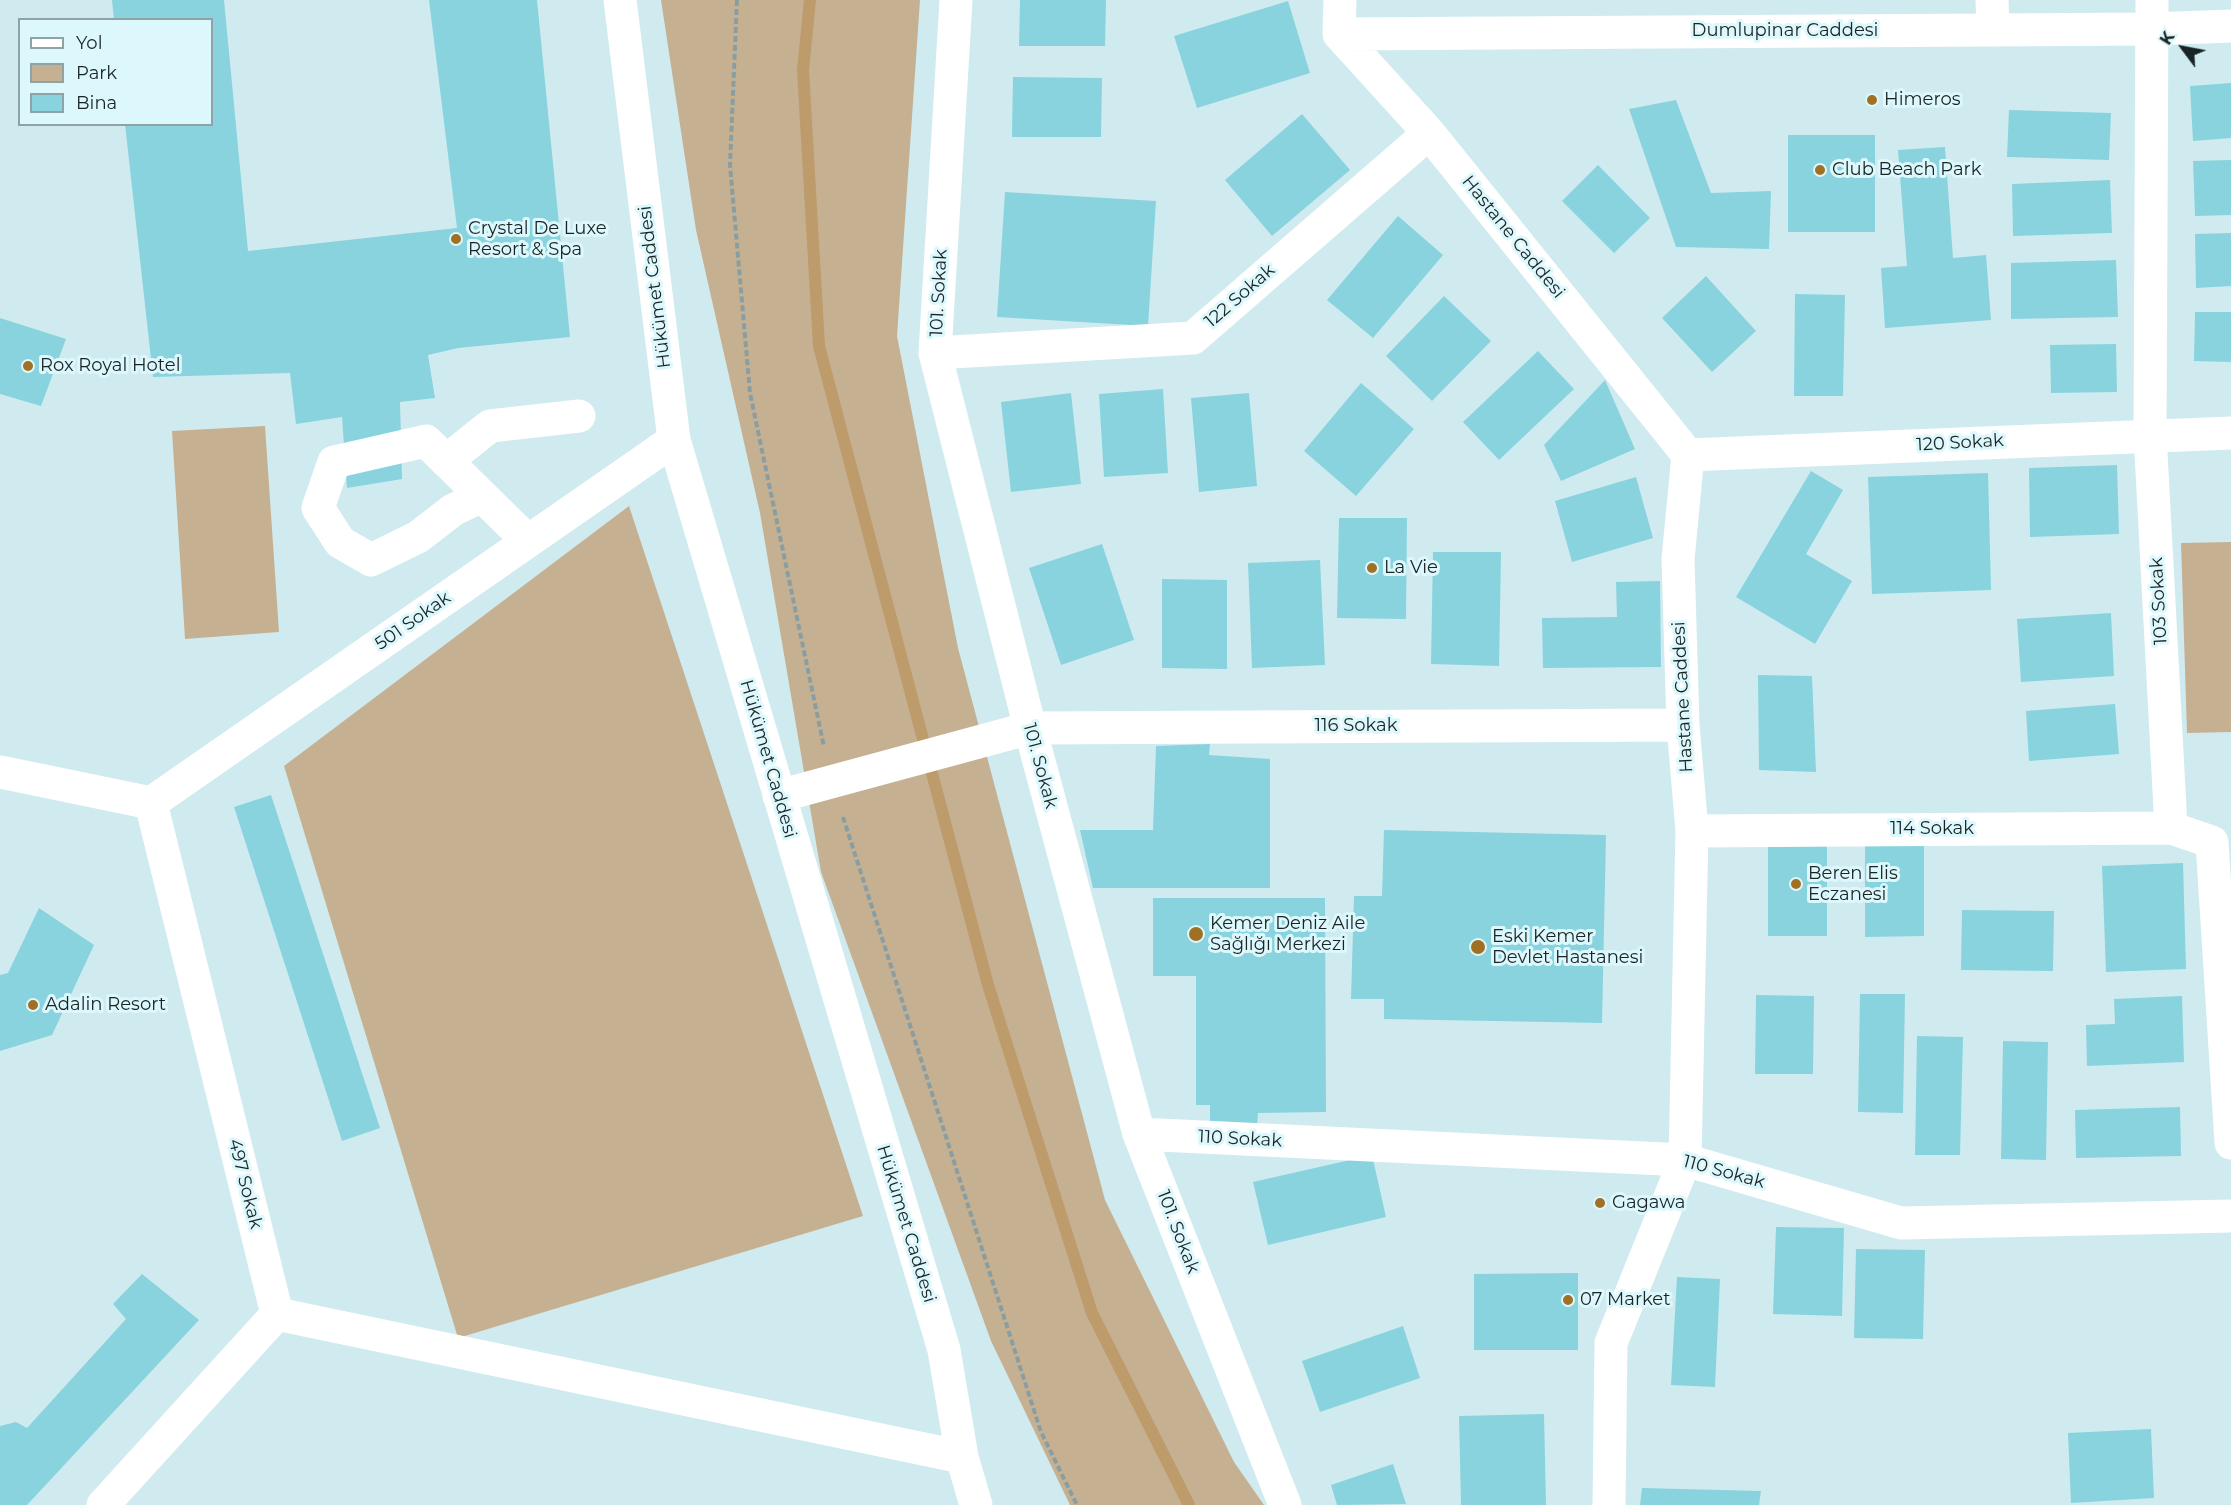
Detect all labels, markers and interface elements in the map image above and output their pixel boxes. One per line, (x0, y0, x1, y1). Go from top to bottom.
legend (18, 18, 213, 126)
north arrow (2153, 18, 2213, 78)
street label: Dumlupinar Caddesi (1692, 20, 1878, 42)
text: K (2156, 28, 2179, 48)
text: Yol (76, 32, 102, 54)
text: Park (76, 62, 117, 84)
place label: Himeros (1884, 89, 1961, 111)
text: Bina (76, 92, 117, 114)
marker: Himeros (1865, 93, 1879, 107)
place label: Club Beach Park (1832, 159, 1981, 181)
marker: Club Beach Park (1813, 163, 1827, 177)
street label: Hastane Caddesi (1457, 171, 1569, 303)
street label: Hükümet Caddesi (634, 205, 676, 369)
place label: Crystal De Luxe Resort & Spa (468, 218, 607, 260)
marker: Crystal De Luxe Resort & Spa (449, 232, 463, 246)
street label: 101. Sokak (926, 249, 952, 337)
street label: 122 Sokak (1200, 260, 1280, 332)
place label: Rox Royal Hotel (40, 355, 181, 377)
marker: Rox Royal Hotel (21, 359, 35, 373)
street label: 120 Sokak (1916, 430, 2004, 456)
place label: La Vie (1384, 557, 1438, 579)
street label: 103 Sokak (2146, 557, 2172, 645)
marker: La Vie (1365, 561, 1379, 575)
street label: 501 Sokak (371, 587, 455, 655)
street label: Hastane Caddesi (1668, 621, 1698, 773)
street label: Hükümet Caddesi (735, 677, 801, 841)
street label: 116 Sokak (1315, 715, 1397, 737)
street label: 101. Sokak (1018, 721, 1062, 811)
street label: 114 Sokak (1890, 818, 1974, 840)
place label: Beren Elis Eczanesi (1808, 863, 1898, 906)
marker: Beren Elis Eczanesi (1789, 877, 1803, 891)
place label: Kemer Deniz Aile Sağlığı Merkezi (1210, 913, 1365, 956)
marker: Kemer Deniz Aile Sağlığı Merkezi (1187, 925, 1205, 943)
place label: Eski Kemer Devlet Hastanesi (1492, 926, 1643, 968)
marker: Eski Kemer Devlet Hastanesi (1469, 938, 1487, 956)
place label: Adalin Resort (45, 994, 166, 1016)
marker: Adalin Resort (26, 998, 40, 1012)
street label: 110 Sokak (1198, 1126, 1282, 1152)
street label: 497 Sokak (223, 1137, 267, 1231)
street label: Hükümet Caddesi (872, 1143, 940, 1305)
street label: 110 Sokak (1681, 1151, 1767, 1193)
street label: 101. Sokak (1152, 1187, 1204, 1277)
place label: Gagawa (1612, 1192, 1685, 1214)
marker: Gagawa (1593, 1196, 1607, 1210)
place label: 07 Market (1580, 1289, 1671, 1311)
marker: 07 Market (1561, 1293, 1575, 1307)

